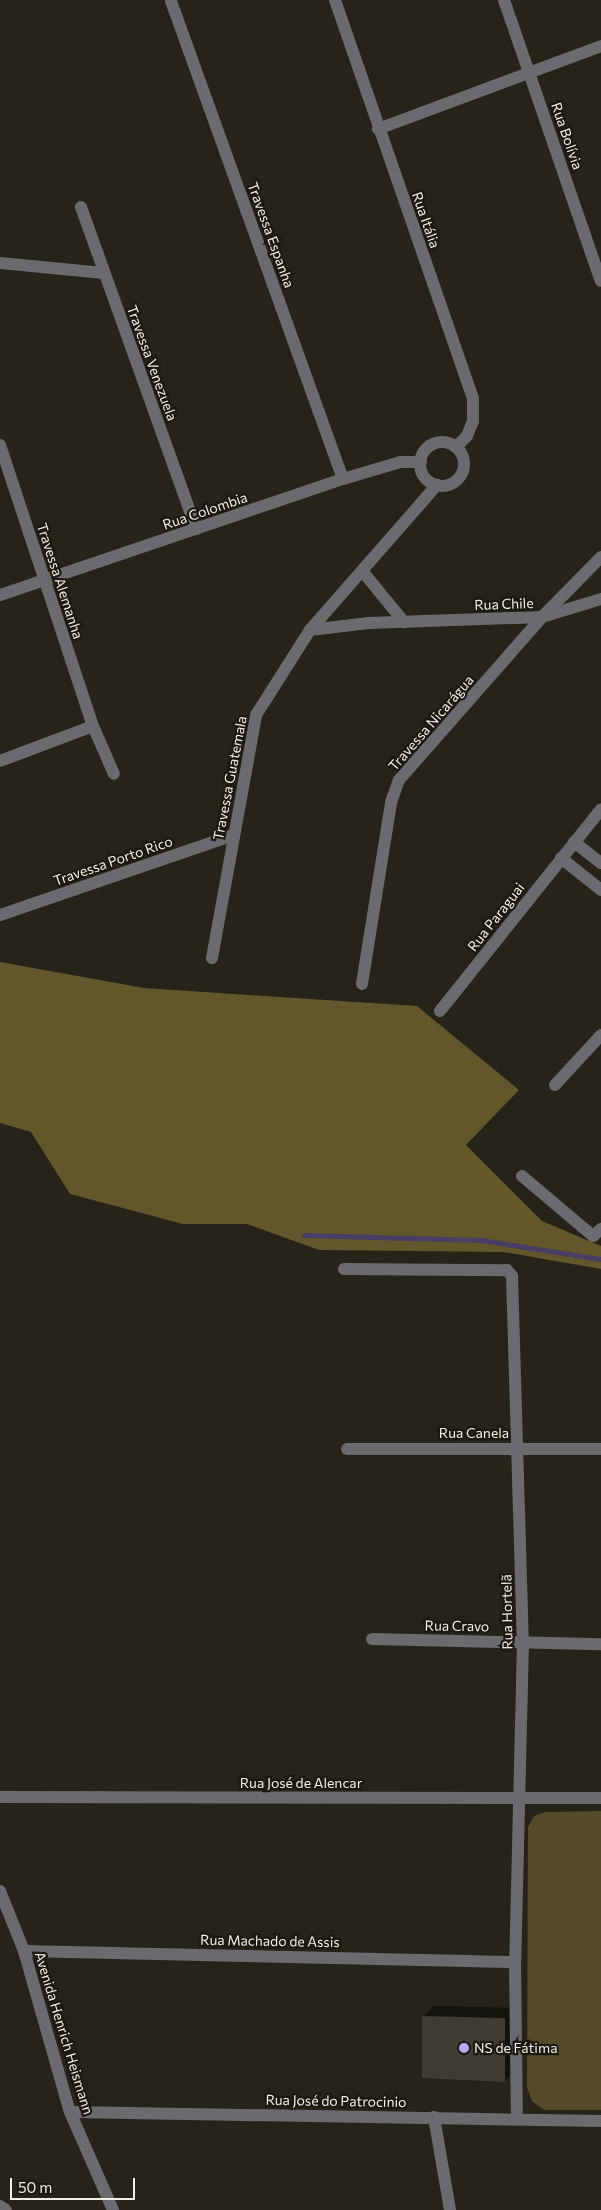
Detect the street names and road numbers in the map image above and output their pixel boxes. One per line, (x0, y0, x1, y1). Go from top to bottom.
street label: Rua Bolívia (548, 100, 586, 172)
street label: Travessa Espanha (244, 180, 298, 290)
street label: Rua Itália (409, 190, 443, 250)
street label: Travessa Venezuela (123, 303, 181, 423)
street label: Rua Colombia (160, 489, 250, 533)
street label: Travessa Alemanha (33, 521, 87, 641)
street label: Rua Chile (474, 595, 534, 613)
street label: Travessa Nicarágua (385, 672, 477, 774)
street label: Travessa Guatemala (210, 714, 250, 842)
street label: Travessa Porto Rico (51, 833, 175, 889)
street label: Rua Paraguai (464, 879, 528, 955)
street label: Rua Canela (439, 1425, 509, 1441)
street label: Rua Hortelã (498, 1574, 516, 1650)
street label: Rua Cravo (425, 1617, 489, 1635)
street label: Rua José de Alencar (240, 1775, 362, 1791)
street label: Rua Machado de Assis (200, 1931, 340, 1951)
street label: Avenida Henrich Heismann (31, 1950, 97, 2116)
street label: Rua José do Patrocinio (265, 2091, 407, 2111)

